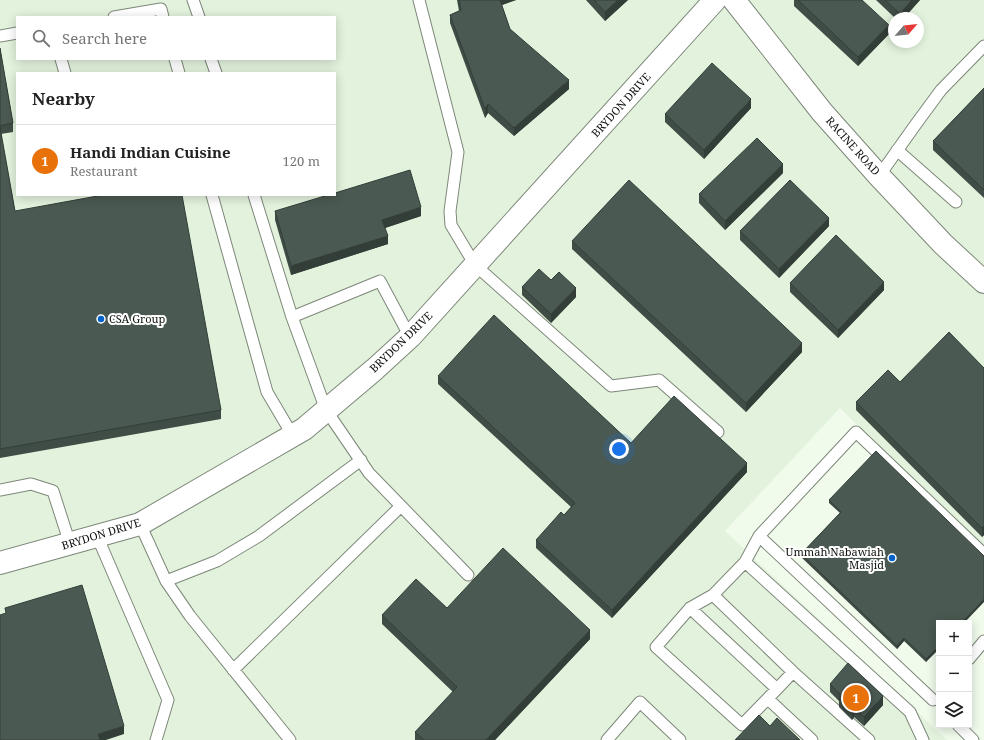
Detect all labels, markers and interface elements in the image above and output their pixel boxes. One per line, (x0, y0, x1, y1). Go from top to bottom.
north arrow (888, 12, 924, 48)
search box (16, 16, 336, 60)
icon: search (30, 27, 52, 49)
text: Search here (62, 28, 147, 48)
street label: BRYDON DRIVE (588, 69, 654, 140)
text: Nearby (32, 87, 95, 110)
street label: RACINE ROAD (823, 113, 884, 178)
text: Handi Indian Cuisine (70, 142, 231, 162)
text: 1 (41, 152, 49, 170)
text: 120 m (283, 152, 320, 170)
text: Restaurant (70, 162, 138, 180)
street label: BRYDON DRIVE (366, 308, 435, 375)
place label: CSA Group (109, 311, 165, 326)
marker: CSA Group (96, 314, 106, 324)
your location (609, 439, 629, 459)
street label: BRYDON DRIVE (59, 514, 142, 553)
place label: Ummah Nabawiah Masjid (786, 544, 884, 572)
marker: Ummah Nabawiah Masjid (887, 553, 897, 563)
map controls (936, 620, 972, 728)
button: + (936, 620, 972, 656)
button: − (936, 656, 972, 692)
pin: 1 (843, 683, 869, 713)
button: layers (936, 692, 972, 728)

